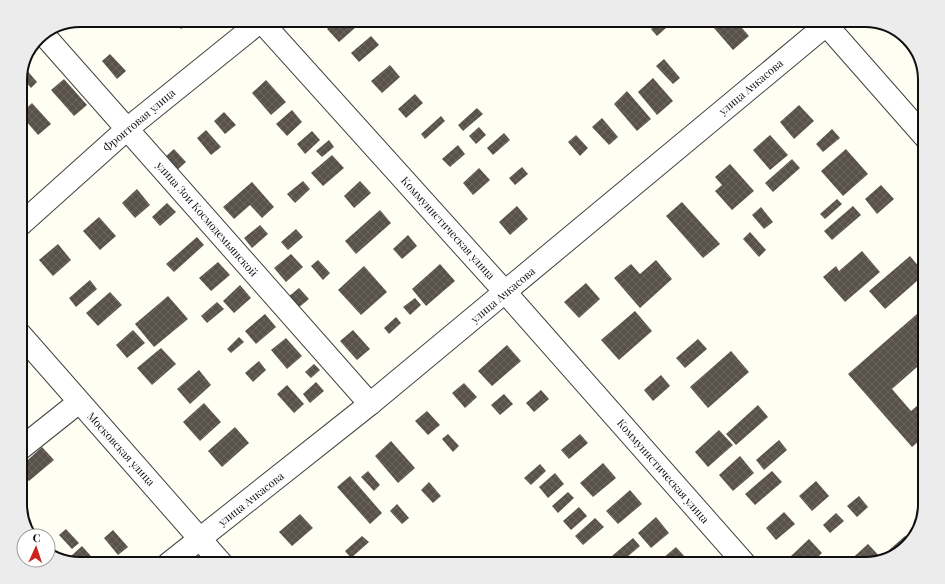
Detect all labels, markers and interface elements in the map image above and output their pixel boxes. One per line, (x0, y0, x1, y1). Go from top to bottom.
street label: улица Ачкасова (715, 55, 786, 119)
street label: Фронтовая улица (99, 84, 179, 154)
street label: улица Зои Космодемьянской (153, 157, 262, 279)
street label: Коммунистическая улица (398, 173, 499, 283)
street label: улица Ачкасова (467, 263, 538, 327)
street label: Московская улица (84, 409, 159, 489)
street label: Коммунистическая улица (614, 415, 713, 526)
street label: улица Ачкасова (214, 468, 287, 530)
north arrow (16, 528, 56, 568)
text: С (32, 530, 41, 545)

